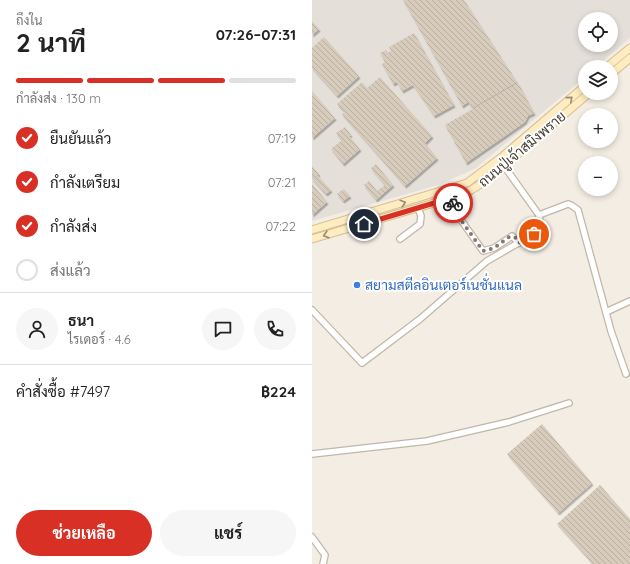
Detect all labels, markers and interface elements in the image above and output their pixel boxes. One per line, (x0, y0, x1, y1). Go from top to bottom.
text: ถึงใน (16, 12, 43, 28)
map controls (578, 12, 618, 196)
button: locate (578, 12, 618, 52)
text: 07:26–07:31 (216, 25, 296, 44)
text: 2 นาที (16, 26, 86, 59)
button: layers (578, 60, 618, 100)
text: กำลังส่ง · 130 m (16, 90, 101, 106)
one-way arrow (565, 96, 573, 104)
street label: ถนนปู่เจ้าสมิงพราย (475, 107, 570, 192)
button: + (578, 108, 618, 148)
icon: check (16, 127, 38, 149)
text: ยืนยันแล้ว (50, 129, 111, 148)
text: 07:19 (268, 130, 296, 146)
button: − (578, 156, 618, 196)
icon: check (16, 171, 38, 193)
text: กำลังเตรียม (50, 173, 120, 192)
text: 07:21 (268, 174, 296, 190)
courier (433, 183, 473, 223)
icon: bike (442, 192, 464, 214)
one-way arrow (399, 199, 406, 208)
pin (347, 207, 381, 241)
icon: home (353, 213, 375, 235)
icon: check (16, 215, 38, 237)
text: กำลังส่ง (50, 217, 97, 236)
pin (517, 217, 551, 251)
text: 07:22 (265, 218, 296, 234)
icon: bag (523, 223, 545, 245)
one-way arrow (323, 230, 330, 239)
text: ส่งแล้ว (50, 261, 91, 280)
place label: สยามสตีลอินเตอร์เนชั่นแนล (365, 273, 522, 294)
marker: สยามสตีลอินเตอร์เนชั่นแนล (352, 280, 362, 290)
button: person (16, 308, 58, 350)
button: chat (202, 308, 244, 350)
button: phone (254, 308, 296, 350)
text: ธนา (68, 311, 94, 330)
text: ไรเดอร์ · 4.6 (68, 331, 131, 347)
text: คำสั่งซื้อ #7497 (16, 382, 110, 401)
text: ฿224 (261, 382, 296, 401)
button: ช่วยเหลือ (16, 510, 152, 556)
button: แชร์ (160, 510, 296, 556)

